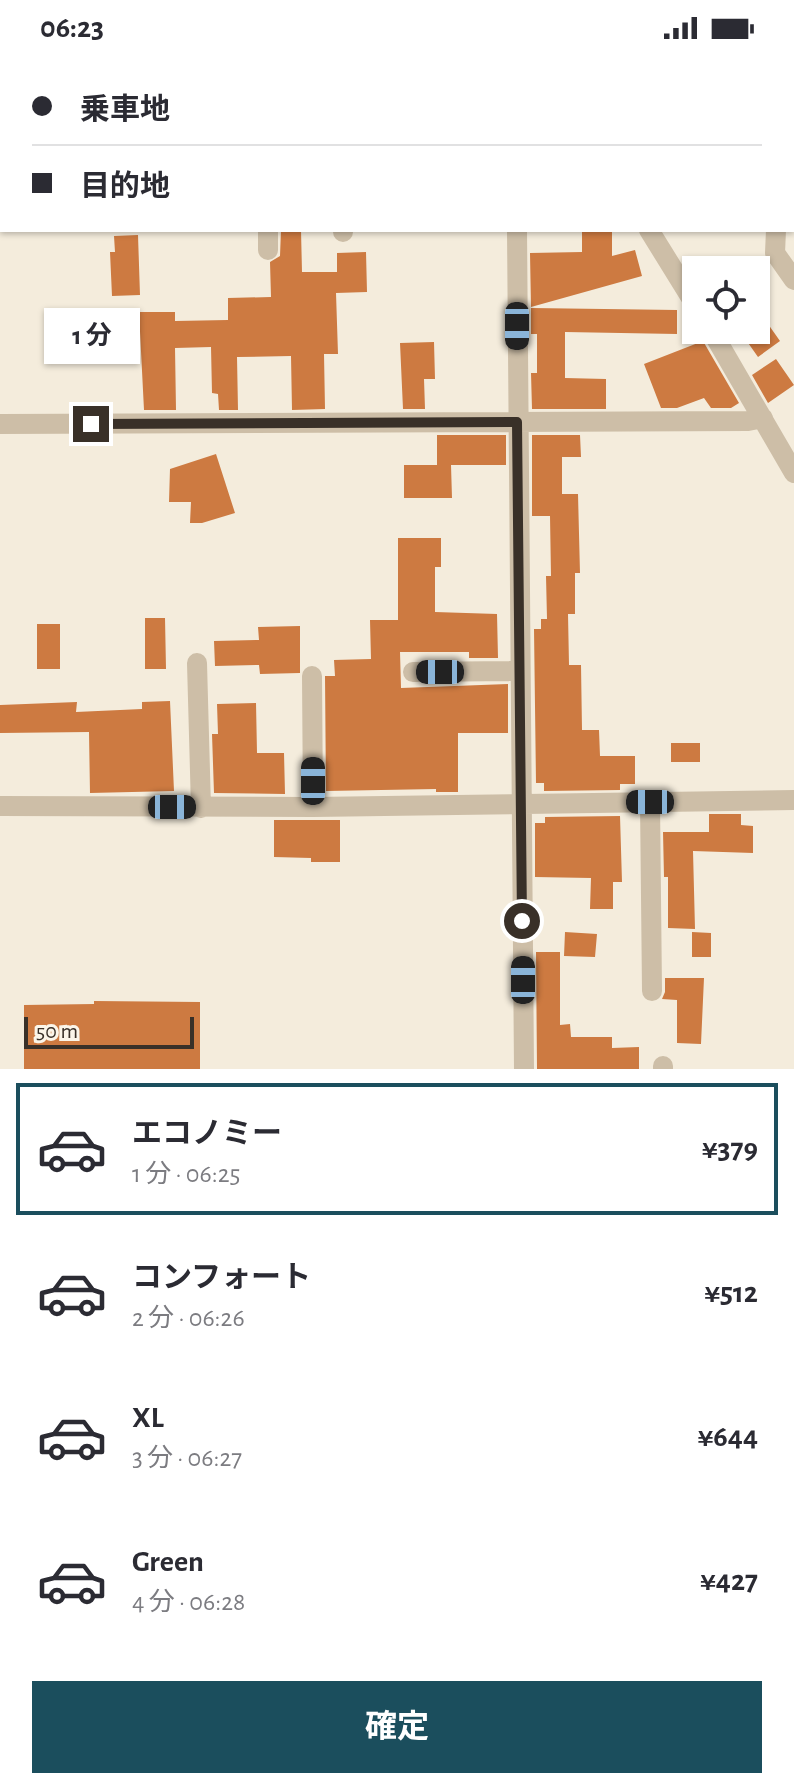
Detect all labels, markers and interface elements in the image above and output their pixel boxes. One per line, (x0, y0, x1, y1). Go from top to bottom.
text: 06:23 (40, 13, 104, 43)
text: 乗車地 (80, 95, 170, 125)
text: 目的地 (80, 172, 170, 202)
map controls (682, 256, 770, 344)
button: locate (682, 256, 770, 344)
car (505, 302, 529, 350)
callout: 1 分 (43, 308, 139, 364)
text: 1 分 (72, 323, 112, 349)
route end (73, 406, 109, 442)
car (416, 660, 464, 684)
car (301, 757, 325, 805)
car (626, 790, 674, 814)
car (148, 795, 196, 819)
route start (504, 903, 540, 939)
car (511, 956, 535, 1004)
scale bar (24, 1013, 194, 1049)
text: 50 m (36, 1020, 78, 1042)
icon: car (36, 1113, 108, 1185)
text: エコノミー (132, 1119, 282, 1149)
text: ¥379 (702, 1134, 758, 1164)
text: 1 分 · 06:25 (132, 1161, 240, 1187)
icon: car (36, 1257, 108, 1329)
text: コンフォート (132, 1263, 311, 1293)
text: ¥512 (704, 1278, 758, 1308)
text: 2 分 · 06:26 (132, 1305, 245, 1331)
icon: car (36, 1401, 108, 1473)
text: XL (132, 1403, 164, 1433)
text: ¥644 (698, 1422, 758, 1452)
text: 3 分 · 06:27 (132, 1445, 242, 1471)
icon: car (36, 1545, 108, 1617)
text: Green (132, 1547, 204, 1577)
text: ¥427 (700, 1566, 758, 1596)
text: 4 分 · 06:28 (132, 1589, 245, 1615)
button: 確定 (32, 1681, 762, 1773)

